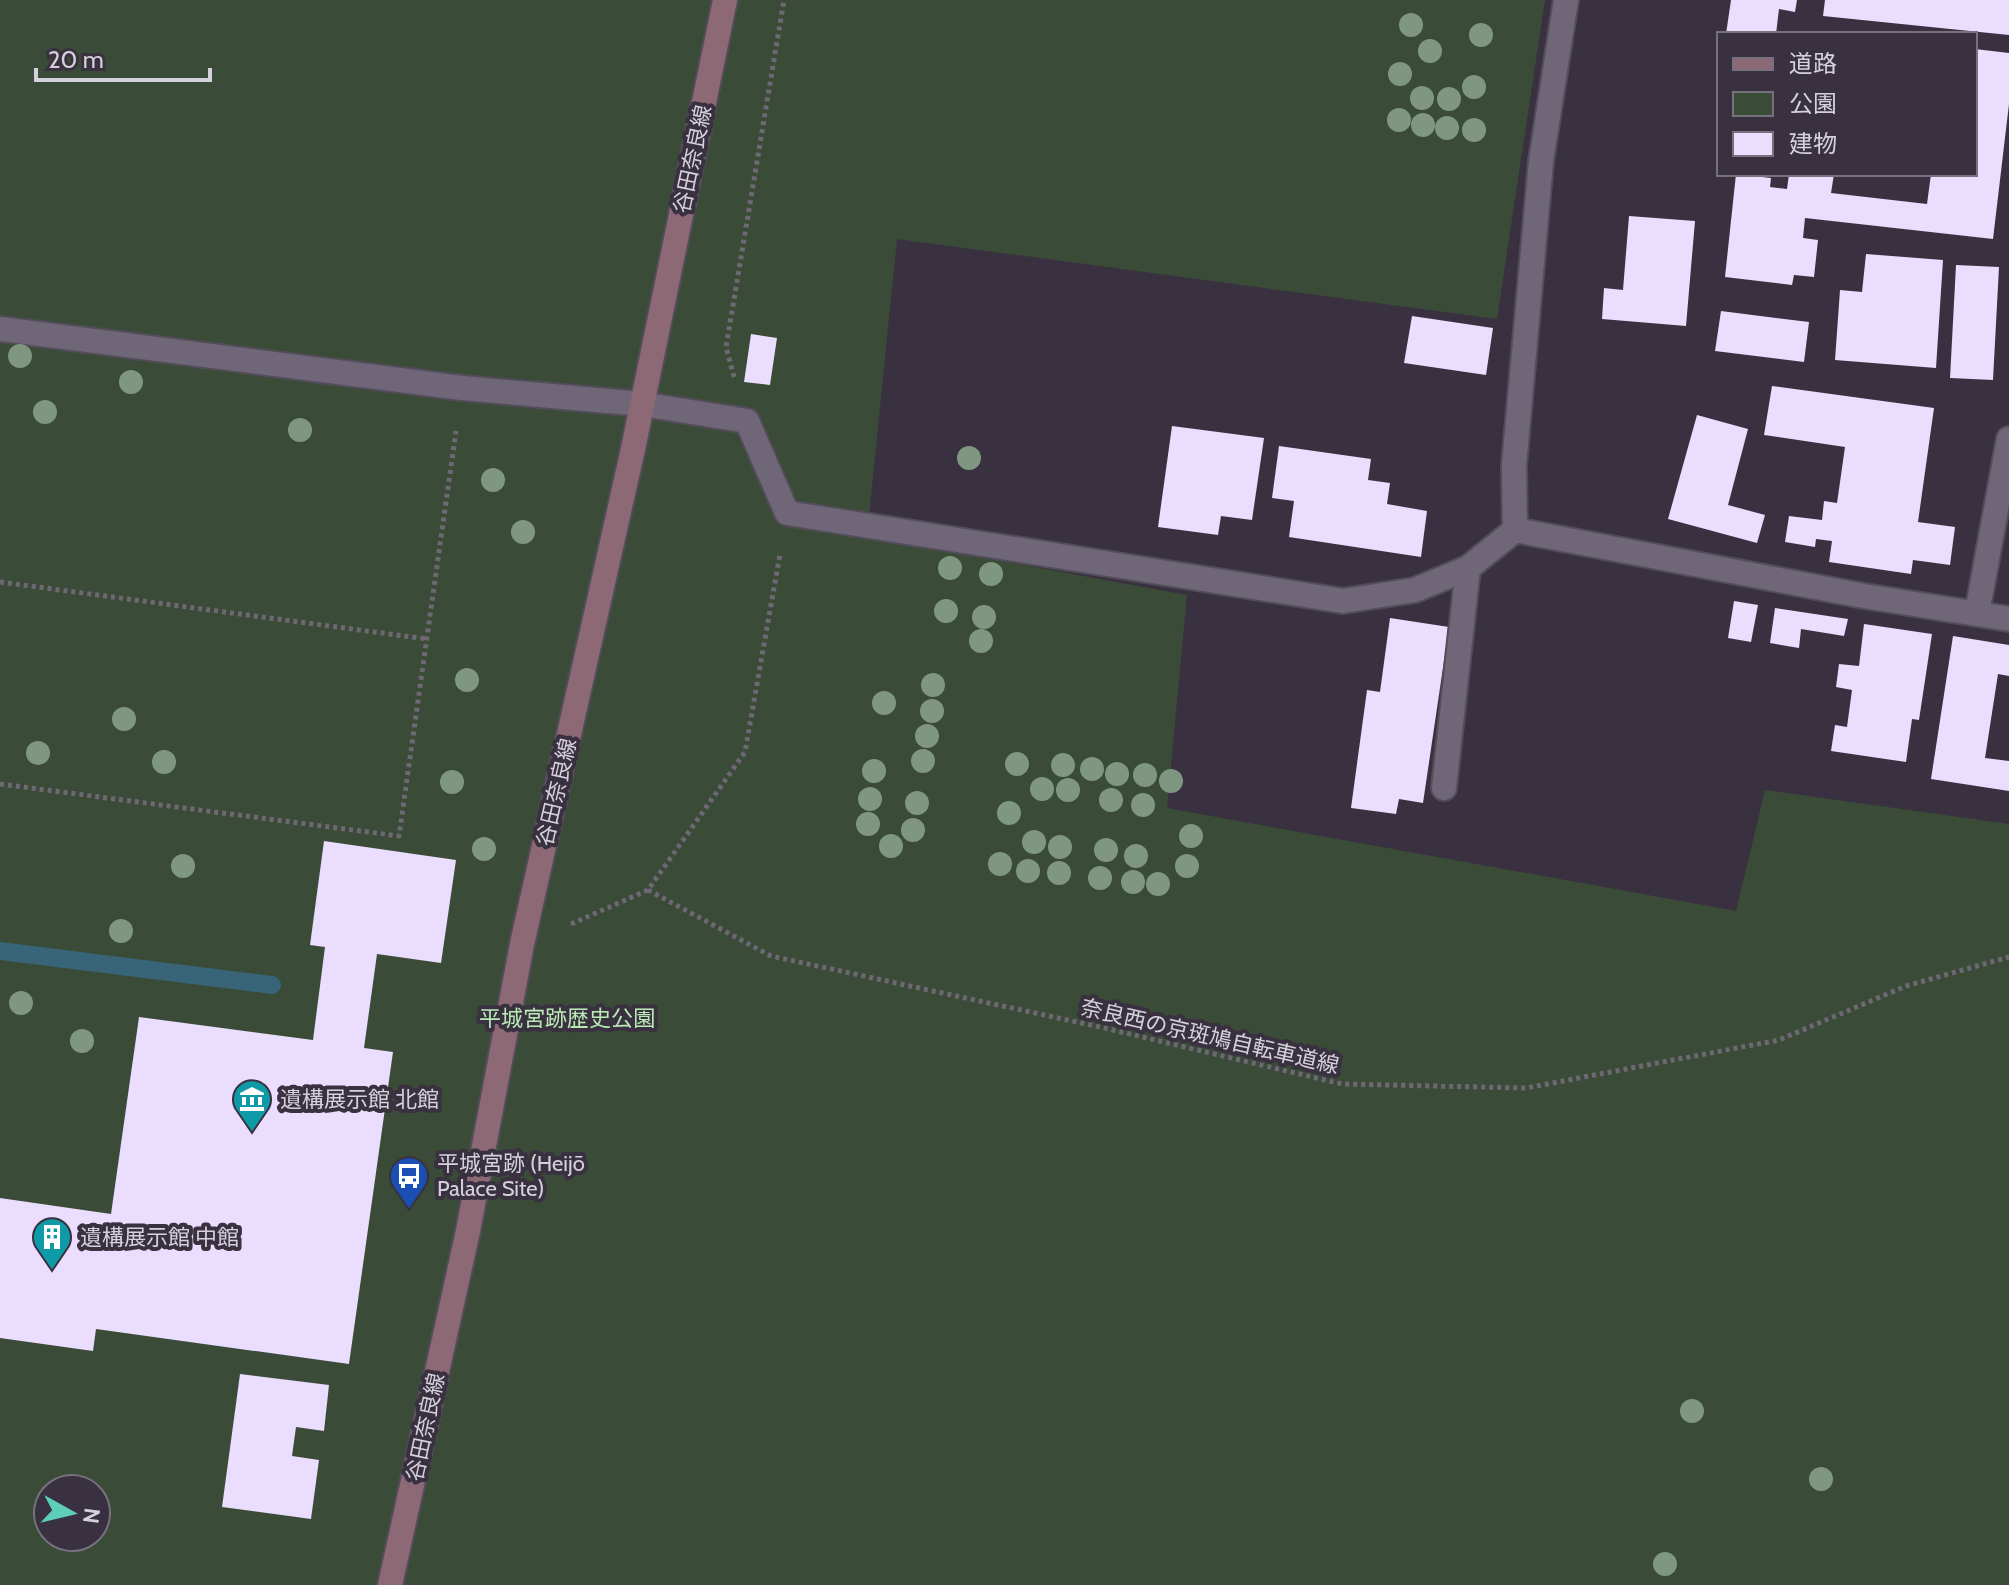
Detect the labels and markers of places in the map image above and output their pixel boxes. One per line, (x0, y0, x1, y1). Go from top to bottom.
museum icon: 遺構展示館 北館 (231, 1078, 273, 1133)
place label: 遺構展示館 北館 (280, 1086, 439, 1113)
place label: 平城宮跡 (Heijō Palace Site) (437, 1150, 585, 1202)
bus stop icon: 平城宮跡 (Heijō Palace Site) (388, 1155, 430, 1210)
building icon: 遺構展示館 中館 (31, 1216, 73, 1271)
place label: 遺構展示館 中館 (80, 1224, 239, 1251)

